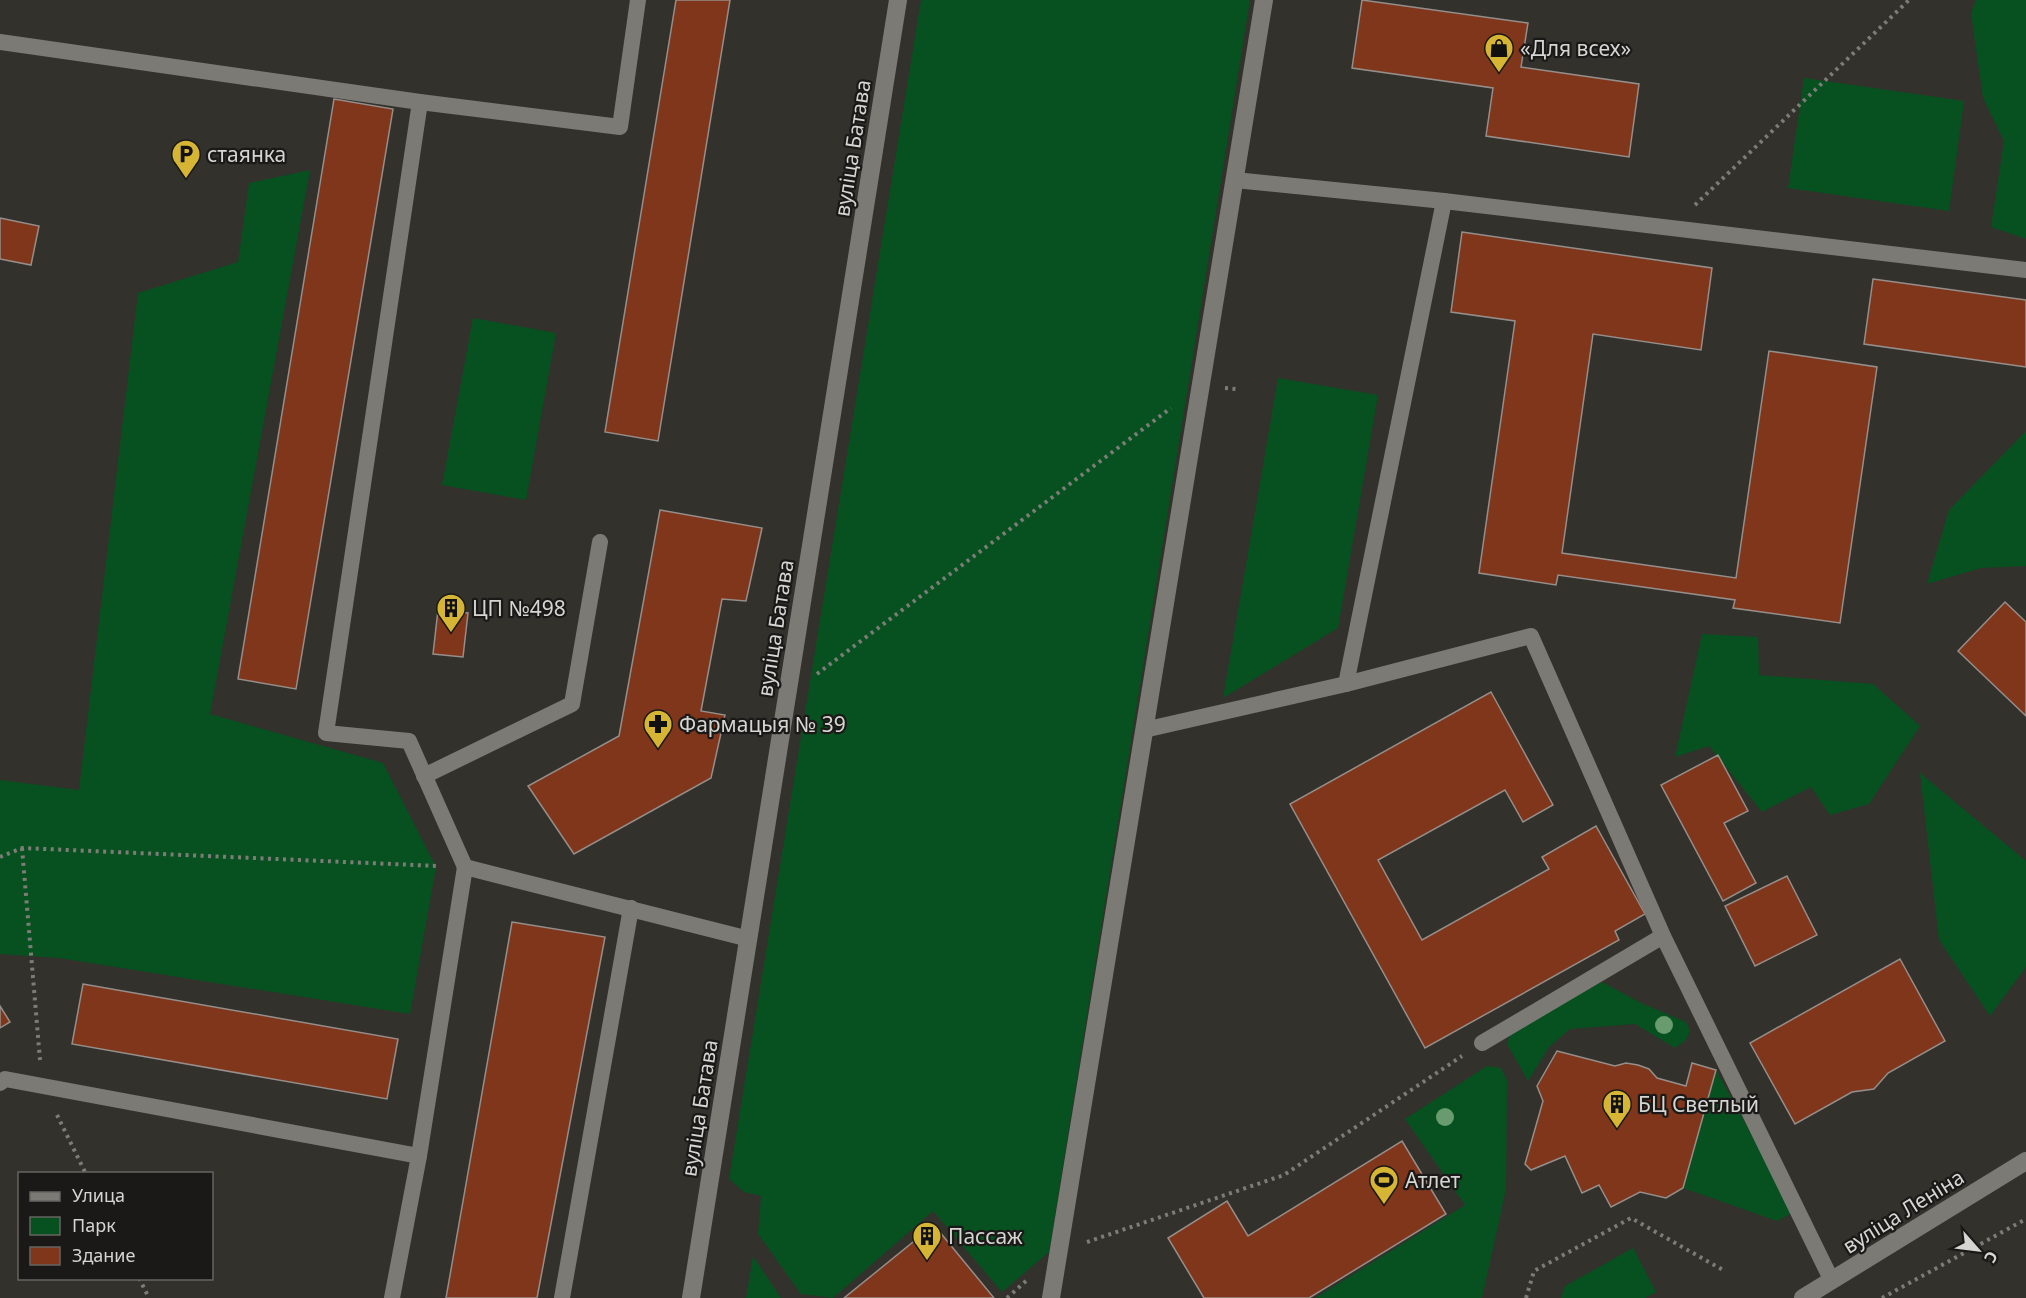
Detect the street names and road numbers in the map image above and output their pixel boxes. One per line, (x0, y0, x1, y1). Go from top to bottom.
street label: вуліца Батава (827, 77, 877, 219)
street label: вуліца Батава (750, 557, 800, 699)
street label: вуліца Батава (674, 1037, 724, 1179)
street label: вуліца Леніна (1837, 1163, 1969, 1259)

